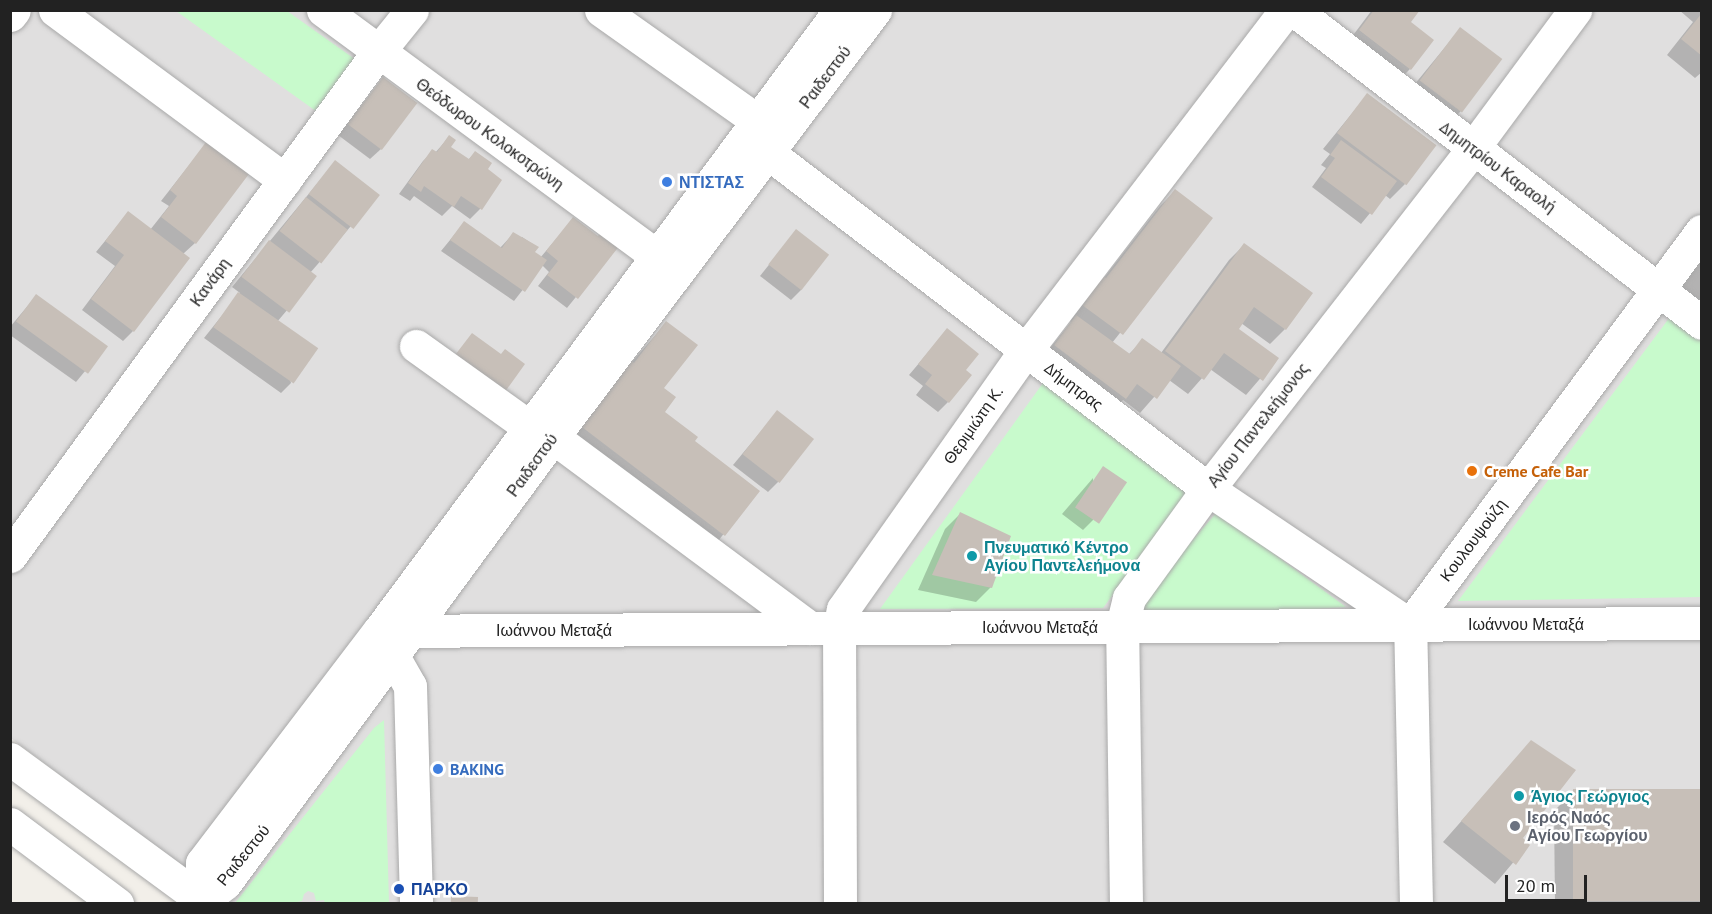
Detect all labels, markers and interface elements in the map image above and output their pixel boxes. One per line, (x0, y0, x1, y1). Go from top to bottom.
street label: Ραιδεστού (795, 42, 855, 112)
street label: Θεόδωρου Κολοκοτρώνη (412, 74, 568, 194)
street label: Δημητρίου Καραολή (1436, 117, 1560, 217)
place label: ΝΤΙΣΤΑΣ (679, 172, 744, 192)
marker: ΝΤΙΣΤΑΣ (660, 175, 674, 189)
street label: Κανάρη (186, 254, 234, 310)
street label: Δήμητρας (1041, 358, 1107, 414)
street label: Αγίου Παντελεήμονος (1203, 359, 1313, 491)
street label: Θεριμιώτη Κ. (939, 382, 1007, 468)
street label: Ραιδεστού (503, 430, 561, 500)
place label: Creme Cafe Bar (1484, 461, 1589, 481)
marker: Creme Cafe Bar (1465, 464, 1479, 478)
street label: Κουλουψούζη (1436, 495, 1510, 585)
place label: Πνευματικό Κέντρο Αγίου Παντελεήμονα (984, 537, 1140, 575)
marker: Πνευματικό Κέντρο Αγίου Παντελεήμονα (965, 549, 979, 563)
street label: Ιωάννου Μεταξά (1468, 614, 1584, 634)
street label: Ιωάννου Μεταξά (982, 617, 1098, 637)
street label: Ιωάννου Μεταξά (496, 620, 612, 640)
place label: BAKING (450, 759, 504, 779)
marker: BAKING (431, 762, 445, 776)
place label: Άγιος Γεώργιος (1531, 786, 1650, 806)
marker: Άγιος Γεώργιος (1512, 789, 1526, 803)
place label: Ιερός Ναός Αγίου Γεωργίου (1527, 807, 1647, 845)
marker: Ιερός Ναός Αγίου Γεωργίου (1508, 819, 1522, 833)
street label: Ραιδεστού (213, 821, 273, 889)
scale bar (1508, 863, 1590, 901)
text: 20 m (1516, 874, 1555, 897)
place label: ΠΑΡΚΟ (411, 879, 468, 899)
marker: ΠΑΡΚΟ (392, 882, 406, 896)

